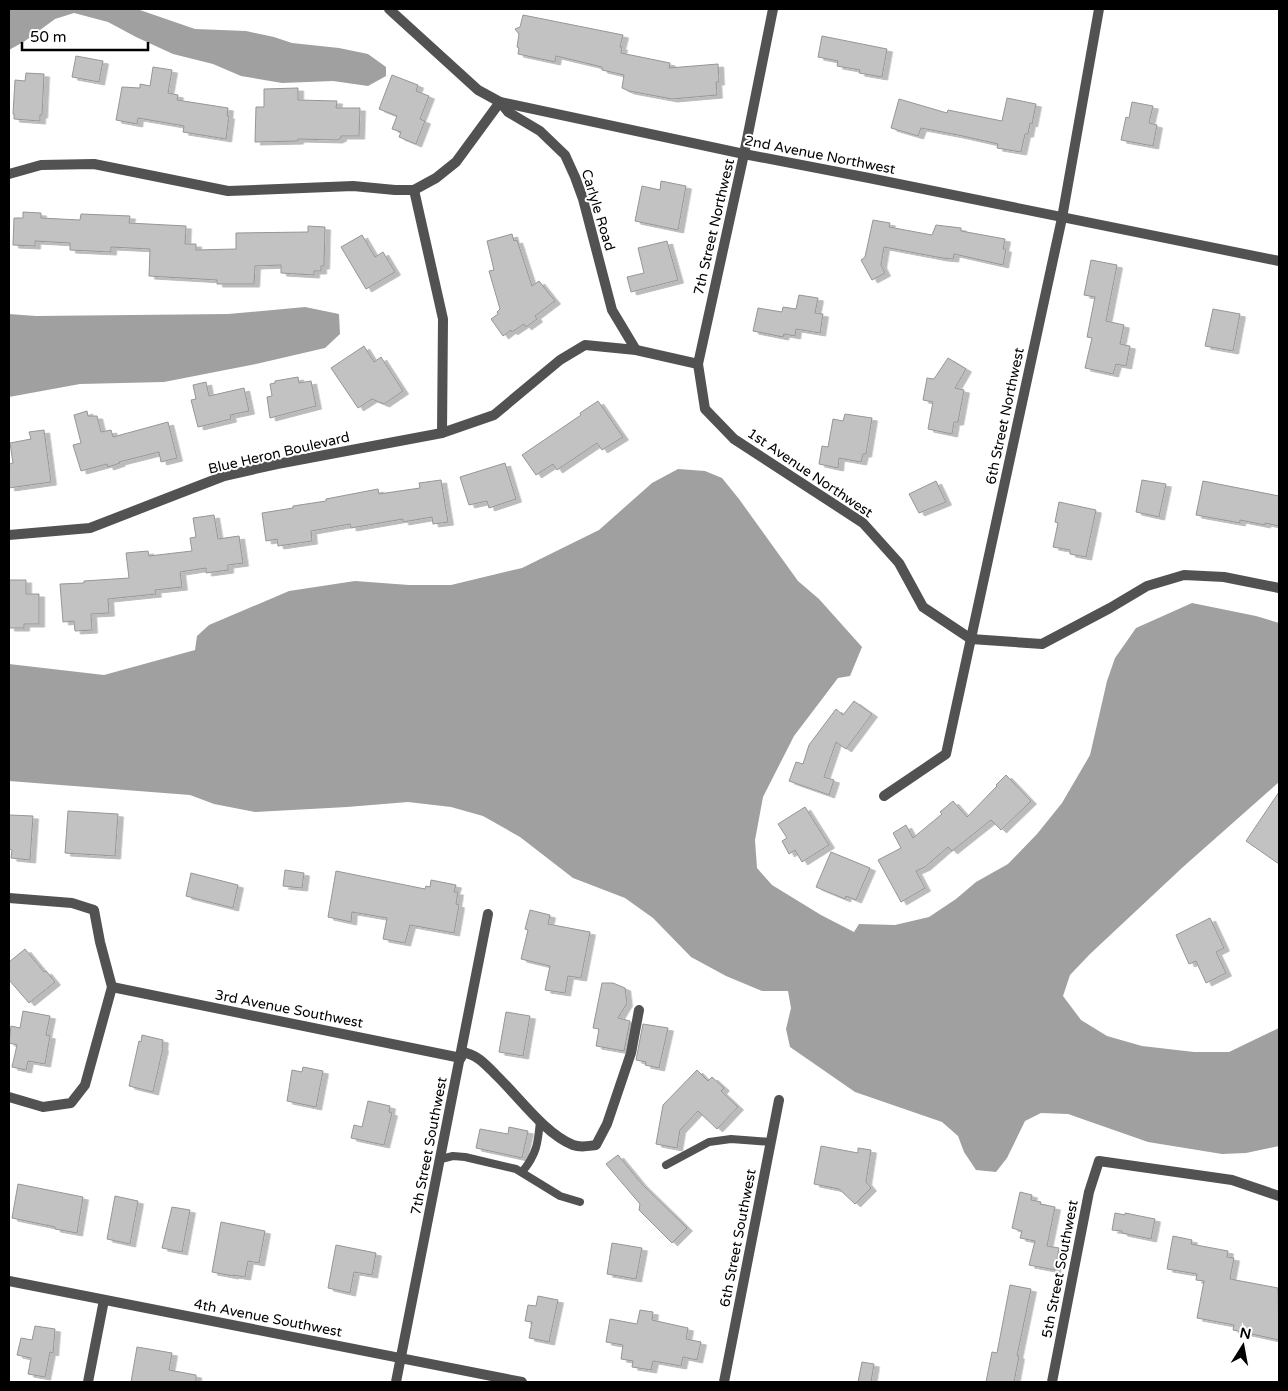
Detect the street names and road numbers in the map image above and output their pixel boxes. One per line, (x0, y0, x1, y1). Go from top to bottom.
street label: 2nd Avenue Northwest (743, 132, 897, 178)
street label: 7th Street Northwest (690, 156, 738, 297)
street label: Carlyle Road (578, 167, 618, 253)
street label: 6th Street Northwest (982, 345, 1028, 486)
street label: 1st Avenue Northwest (744, 425, 877, 522)
street label: Blue Heron Boulevard (207, 428, 351, 478)
street label: 3rd Avenue Southwest (214, 986, 365, 1032)
street label: 7th Street Southwest (407, 1075, 451, 1216)
street label: 6th Street Southwest (716, 1167, 760, 1308)
street label: 5th Street Southwest (1038, 1198, 1082, 1339)
street label: 4th Avenue Southwest (193, 1295, 344, 1341)

